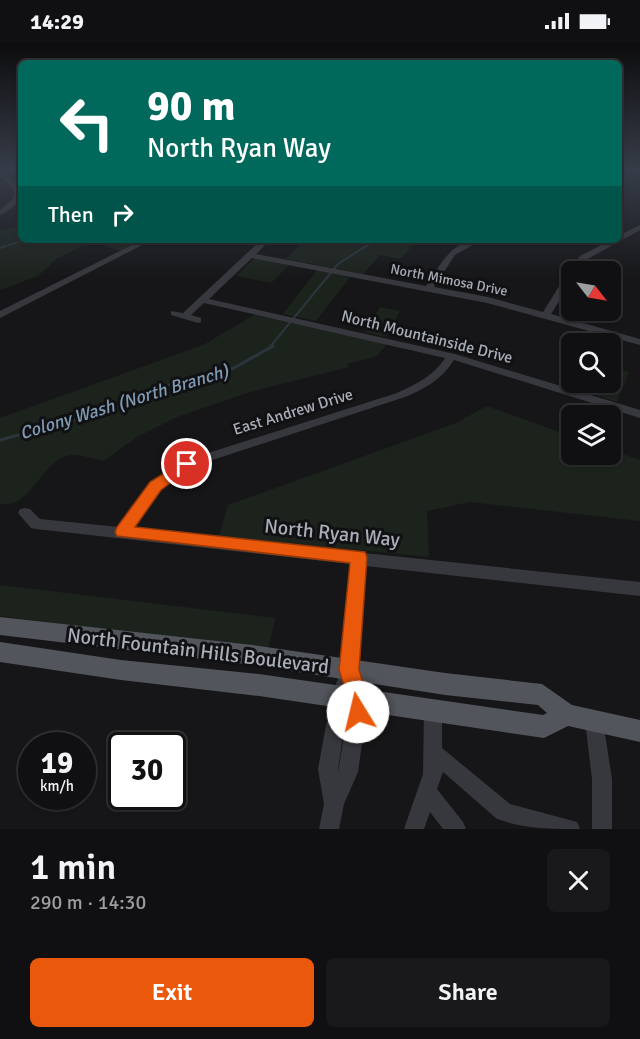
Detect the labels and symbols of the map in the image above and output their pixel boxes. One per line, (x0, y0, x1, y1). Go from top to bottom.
street label: North Mimosa Drive (389, 260, 509, 300)
north arrow (561, 261, 621, 321)
street label: North Mountainside Drive (339, 306, 515, 368)
water label: Colony Wash (North Branch) (17, 359, 232, 444)
street label: East Andrew Drive (231, 384, 355, 440)
pin (161, 438, 212, 489)
street label: North Ryan Way (263, 513, 402, 553)
street label: North Fountain Hills Boulevard (66, 623, 330, 679)
position arrow (326, 680, 390, 744)
speed limit sign: 30 (108, 732, 186, 810)

